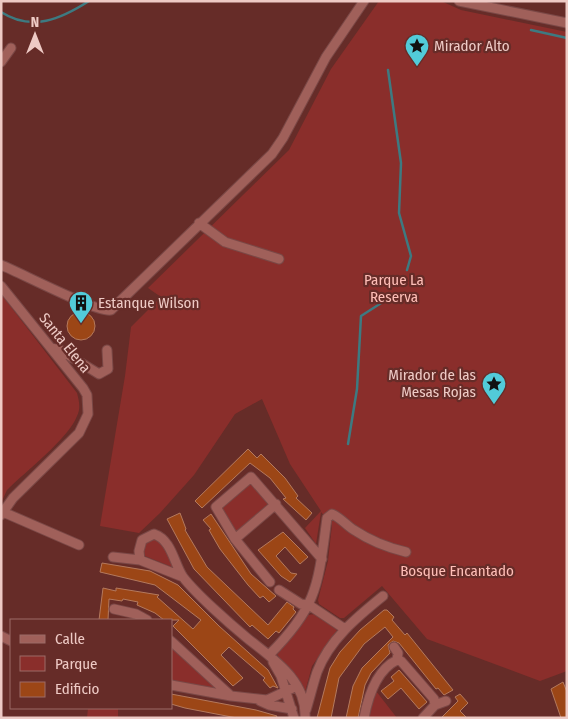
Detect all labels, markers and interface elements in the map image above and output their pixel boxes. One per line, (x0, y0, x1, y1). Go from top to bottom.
north arrow (10, 10, 60, 60)
text: N (31, 14, 39, 31)
place icon: Mirador Alto (404, 33, 430, 67)
place label: Mirador Alto (434, 37, 510, 55)
park label: Parque La Reserva (364, 271, 424, 306)
building icon: Estanque Wilson (68, 290, 94, 324)
place label: Estanque Wilson (98, 294, 199, 312)
street label: Santa Elena (35, 309, 95, 377)
place label: Mirador de las Mesas Rojas (388, 366, 476, 401)
place icon: Mirador de las Mesas Rojas (481, 371, 507, 405)
park label: Bosque Encantado (400, 562, 514, 580)
legend (10, 619, 172, 709)
text: Calle (55, 630, 85, 648)
text: Parque (55, 655, 98, 673)
text: Edificio (55, 680, 100, 698)

